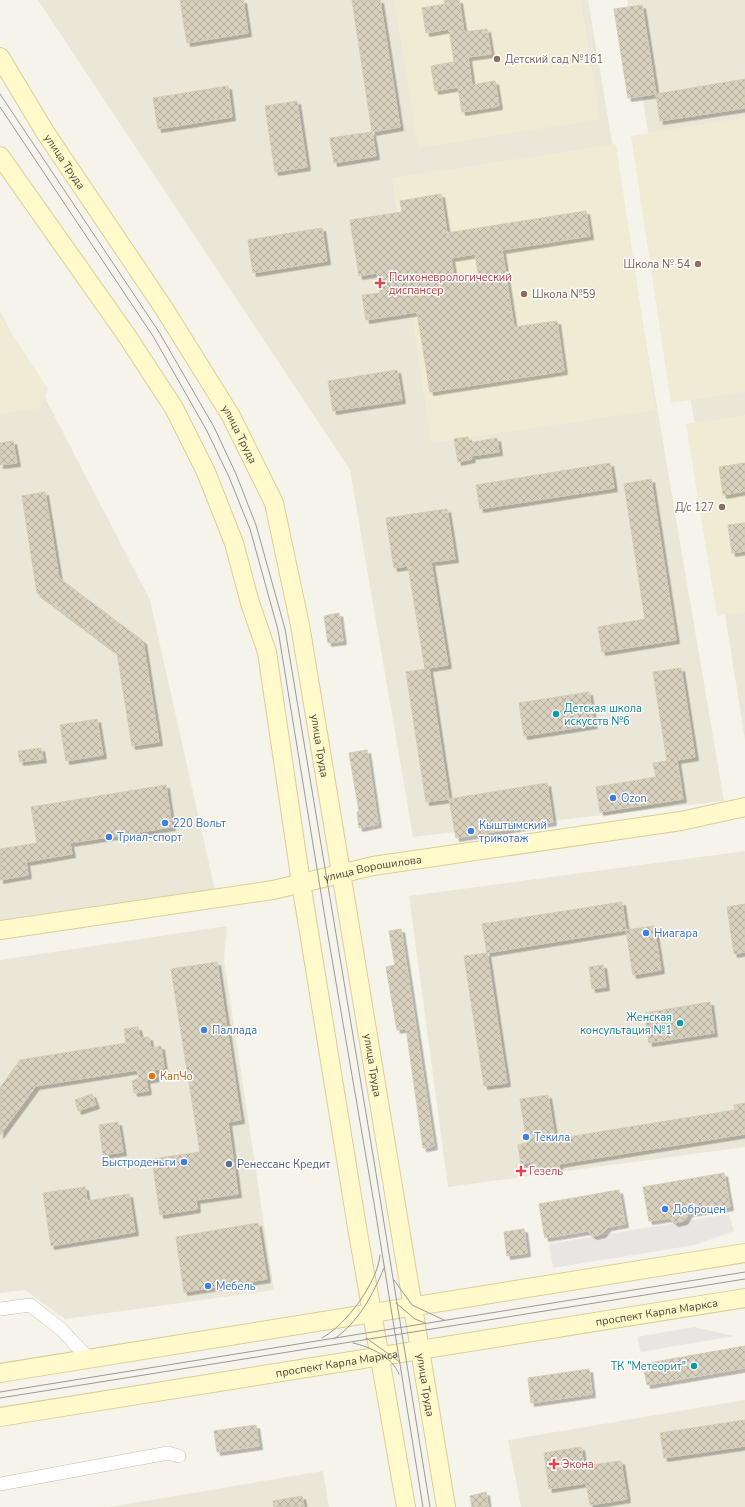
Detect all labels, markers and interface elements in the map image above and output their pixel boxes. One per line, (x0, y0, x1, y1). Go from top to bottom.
place label: Детский сад №161 (505, 52, 603, 67)
marker: Детский сад №161 (492, 54, 502, 64)
street label: улица Труда (41, 131, 89, 192)
place label: Школа № 54 (624, 257, 690, 272)
marker: Школа № 54 (693, 259, 703, 269)
place label: Психоневрологический диспансер (389, 270, 512, 298)
marker: Психоневрологический диспансер (374, 277, 386, 289)
place label: Школа №59 (532, 287, 596, 302)
marker: Школа №59 (519, 289, 529, 299)
street label: улица Труда (218, 402, 261, 466)
place label: Д/с 127 (675, 500, 714, 515)
marker: Д/с 127 (717, 502, 727, 512)
place label: Детская школа искусств №6 (564, 701, 642, 729)
marker: Детская школа искусств №6 (551, 709, 561, 719)
street label: улица Труда (307, 713, 333, 778)
place label: Ozon (621, 791, 647, 806)
marker: Ozon (608, 793, 618, 803)
place label: 220 Вольт (173, 816, 226, 831)
marker: 220 Вольт (160, 818, 170, 828)
place label: Кыштымский трикотаж (479, 818, 547, 846)
marker: Кыштымский трикотаж (466, 826, 476, 836)
place label: Триал-спорт (117, 830, 182, 845)
marker: Триал-спорт (104, 832, 114, 842)
street label: улица Ворошилова (322, 851, 423, 885)
place label: Ниагара (654, 926, 698, 941)
marker: Ниагара (641, 928, 651, 938)
place label: Женская консультация №1 (580, 1010, 672, 1038)
marker: Женская консультация №1 (675, 1018, 685, 1028)
place label: Паллада (212, 1023, 257, 1038)
marker: Паллада (199, 1025, 209, 1035)
street label: улица Труда (360, 1032, 385, 1098)
place label: КапЧо (160, 1069, 193, 1084)
marker: КапЧо (147, 1071, 157, 1081)
place label: Текила (534, 1130, 570, 1145)
marker: Текила (521, 1132, 531, 1142)
place label: Быстроденьги (102, 1155, 176, 1170)
marker: Быстроденьги (179, 1157, 189, 1167)
place label: Ренессанс Кредит (237, 1157, 330, 1172)
marker: Ренессанс Кредит (224, 1159, 234, 1169)
place label: Гезель (529, 1164, 563, 1179)
marker: Гезель (516, 1166, 526, 1176)
place label: Доброцен (673, 1202, 726, 1217)
marker: Доброцен (660, 1204, 670, 1214)
place label: Мебель (216, 1279, 256, 1294)
marker: Мебель (203, 1281, 213, 1291)
street label: проспект Карла Маркса (594, 1295, 719, 1329)
street label: проспект Карла Маркса (274, 1346, 399, 1380)
street label: улица Труда (413, 1352, 438, 1418)
place label: ТК "Метеорит" (611, 1359, 686, 1374)
marker: ТК "Метеорит" (689, 1361, 699, 1371)
place label: Экона (562, 1457, 594, 1472)
marker: Экона (549, 1459, 559, 1469)

